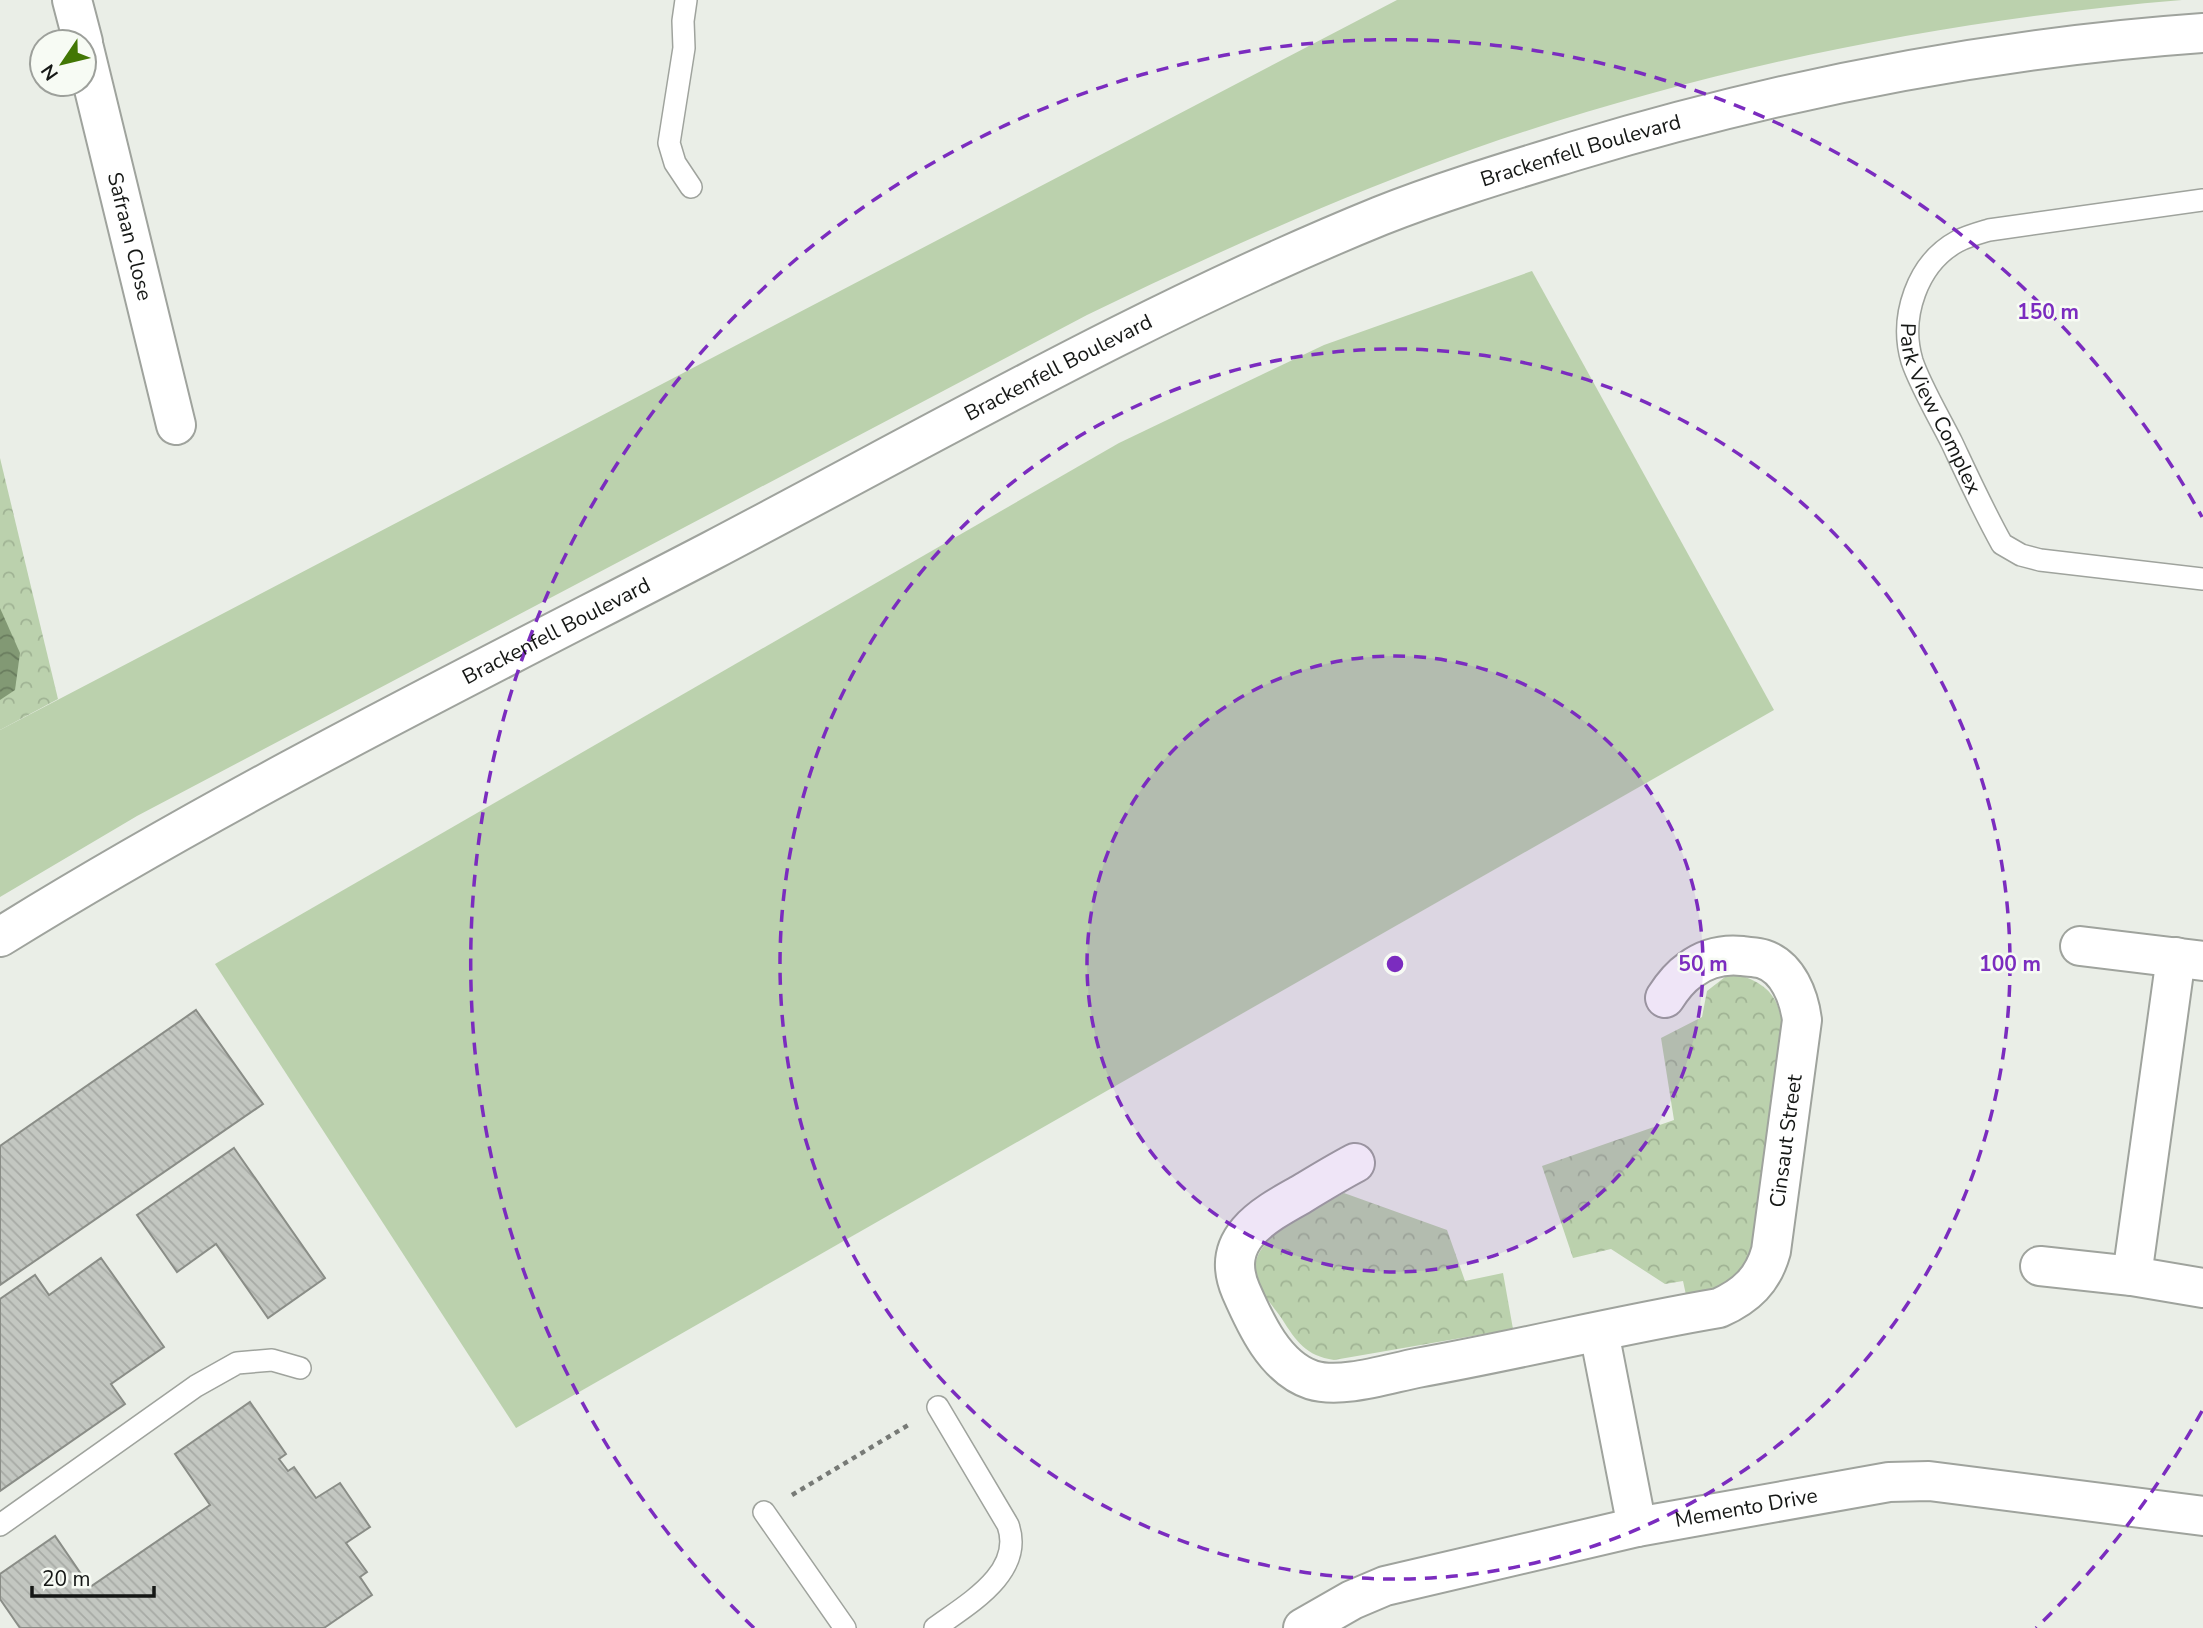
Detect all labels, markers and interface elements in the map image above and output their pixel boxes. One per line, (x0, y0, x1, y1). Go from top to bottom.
north arrow (28, 28, 98, 98)
text: N (35, 59, 65, 85)
street label: Brackenfell Boulevard (1477, 108, 1684, 194)
street label: Safraan Close (101, 169, 159, 304)
text: 150 m (2017, 298, 2079, 326)
street label: Brackenfell Boulevard (959, 307, 1157, 427)
street label: Park View Complex (1894, 323, 1988, 498)
street label: Brackenfell Boulevard (457, 571, 655, 691)
text: 50 m (1678, 950, 1728, 978)
text: 100 m (1979, 950, 2041, 978)
centre of rings (1383, 952, 1407, 976)
street label: Cinsaut Street (1763, 1072, 1809, 1209)
street label: Memento Drive (1673, 1481, 1820, 1534)
scale bar (32, 1554, 154, 1598)
text: 20 m (42, 1565, 91, 1593)

